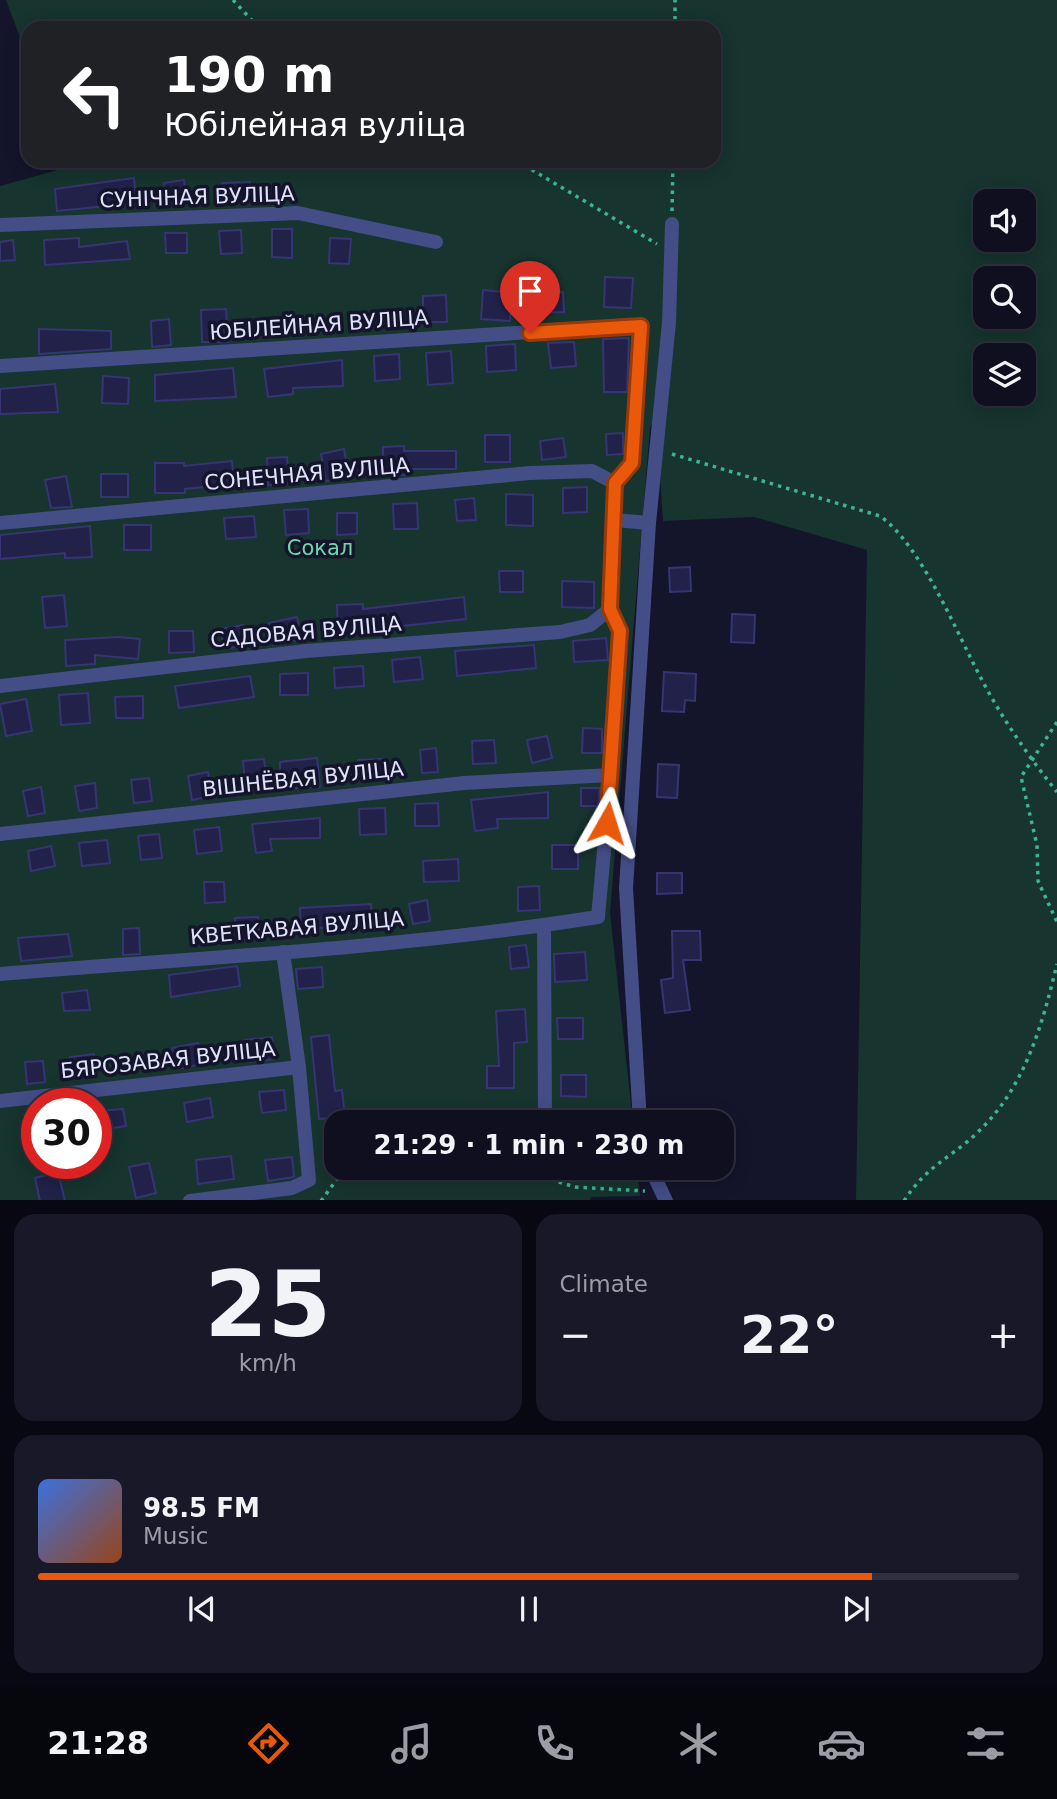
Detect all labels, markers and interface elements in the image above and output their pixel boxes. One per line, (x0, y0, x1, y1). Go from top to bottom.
text: 190 m (164, 47, 334, 104)
icon: left (49, 49, 140, 140)
text: Юбілейная вуліца (164, 106, 467, 144)
street label: СУНІЧНАЯ ВУЛІЦА (99, 182, 296, 212)
map controls (973, 189, 1036, 406)
button: sound (973, 189, 1036, 252)
pin (500, 261, 560, 333)
button: search (973, 266, 1036, 329)
icon: arrive (511, 272, 549, 310)
street label: ЮБІЛЕЙНАЯ ВУЛІЦА (209, 304, 430, 345)
button: layers (973, 343, 1036, 406)
street label: СОНЕЧНАЯ ВУЛІЦА (203, 453, 411, 495)
park label: Сокал (287, 536, 353, 560)
street label: САДОВАЯ ВУЛІЦА (209, 612, 403, 652)
street label: ВІШНЁВАЯ ВУЛІЦА (201, 755, 405, 801)
position arrow (570, 786, 644, 860)
street label: КВЕТКАВАЯ ВУЛІЦА (189, 907, 406, 949)
street label: БЯРОЗАВАЯ ВУЛІЦА (59, 1037, 277, 1083)
speed limit sign: 30 (21, 1088, 112, 1179)
text: 21:29 · 1 min · 230 m (374, 1130, 684, 1160)
text: 25 (204, 1252, 331, 1357)
text: Climate (560, 1271, 648, 1297)
text: 22° (740, 1305, 838, 1365)
text: − (560, 1313, 591, 1357)
text: + (987, 1313, 1019, 1357)
text: km/h (239, 1350, 297, 1376)
text: 98.5 FM (143, 1493, 260, 1523)
text: Music (143, 1523, 208, 1549)
icon: previous (183, 1590, 221, 1628)
icon: pause (510, 1590, 548, 1628)
icon: next (837, 1590, 875, 1628)
icon: directions (244, 1719, 293, 1768)
icon: music (387, 1719, 436, 1768)
icon: phone (530, 1719, 579, 1768)
icon: climate (674, 1719, 723, 1768)
icon: car (817, 1719, 866, 1768)
icon: filters (961, 1719, 1010, 1768)
text: 21:28 (47, 1724, 149, 1762)

